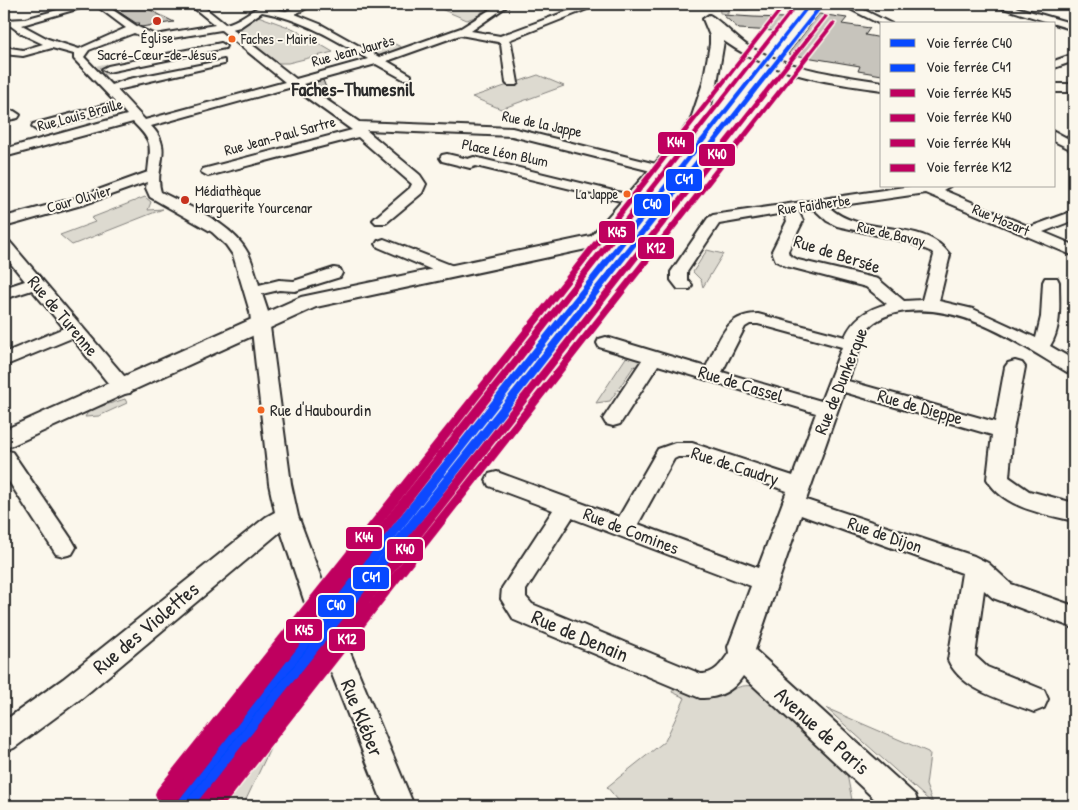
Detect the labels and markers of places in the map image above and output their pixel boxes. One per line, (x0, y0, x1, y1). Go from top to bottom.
marker: Église Sacré-Cœur-de-Jésus (151, 15, 163, 27)
place label: Église Sacré-Cœur-de-Jésus (97, 27, 217, 65)
place label: Faches – Mairie (240, 29, 318, 48)
marker: Faches – Mairie (227, 34, 237, 44)
place label: Médiathèque Marguerite Yourcenar (195, 180, 313, 218)
place label: La Jappe (576, 184, 618, 204)
marker: La Jappe (622, 189, 632, 199)
marker: Médiathèque Marguerite Yourcenar (179, 194, 191, 206)
place label: Rue d'Haubourdin (270, 398, 371, 421)
marker: Rue d'Haubourdin (256, 405, 266, 415)

